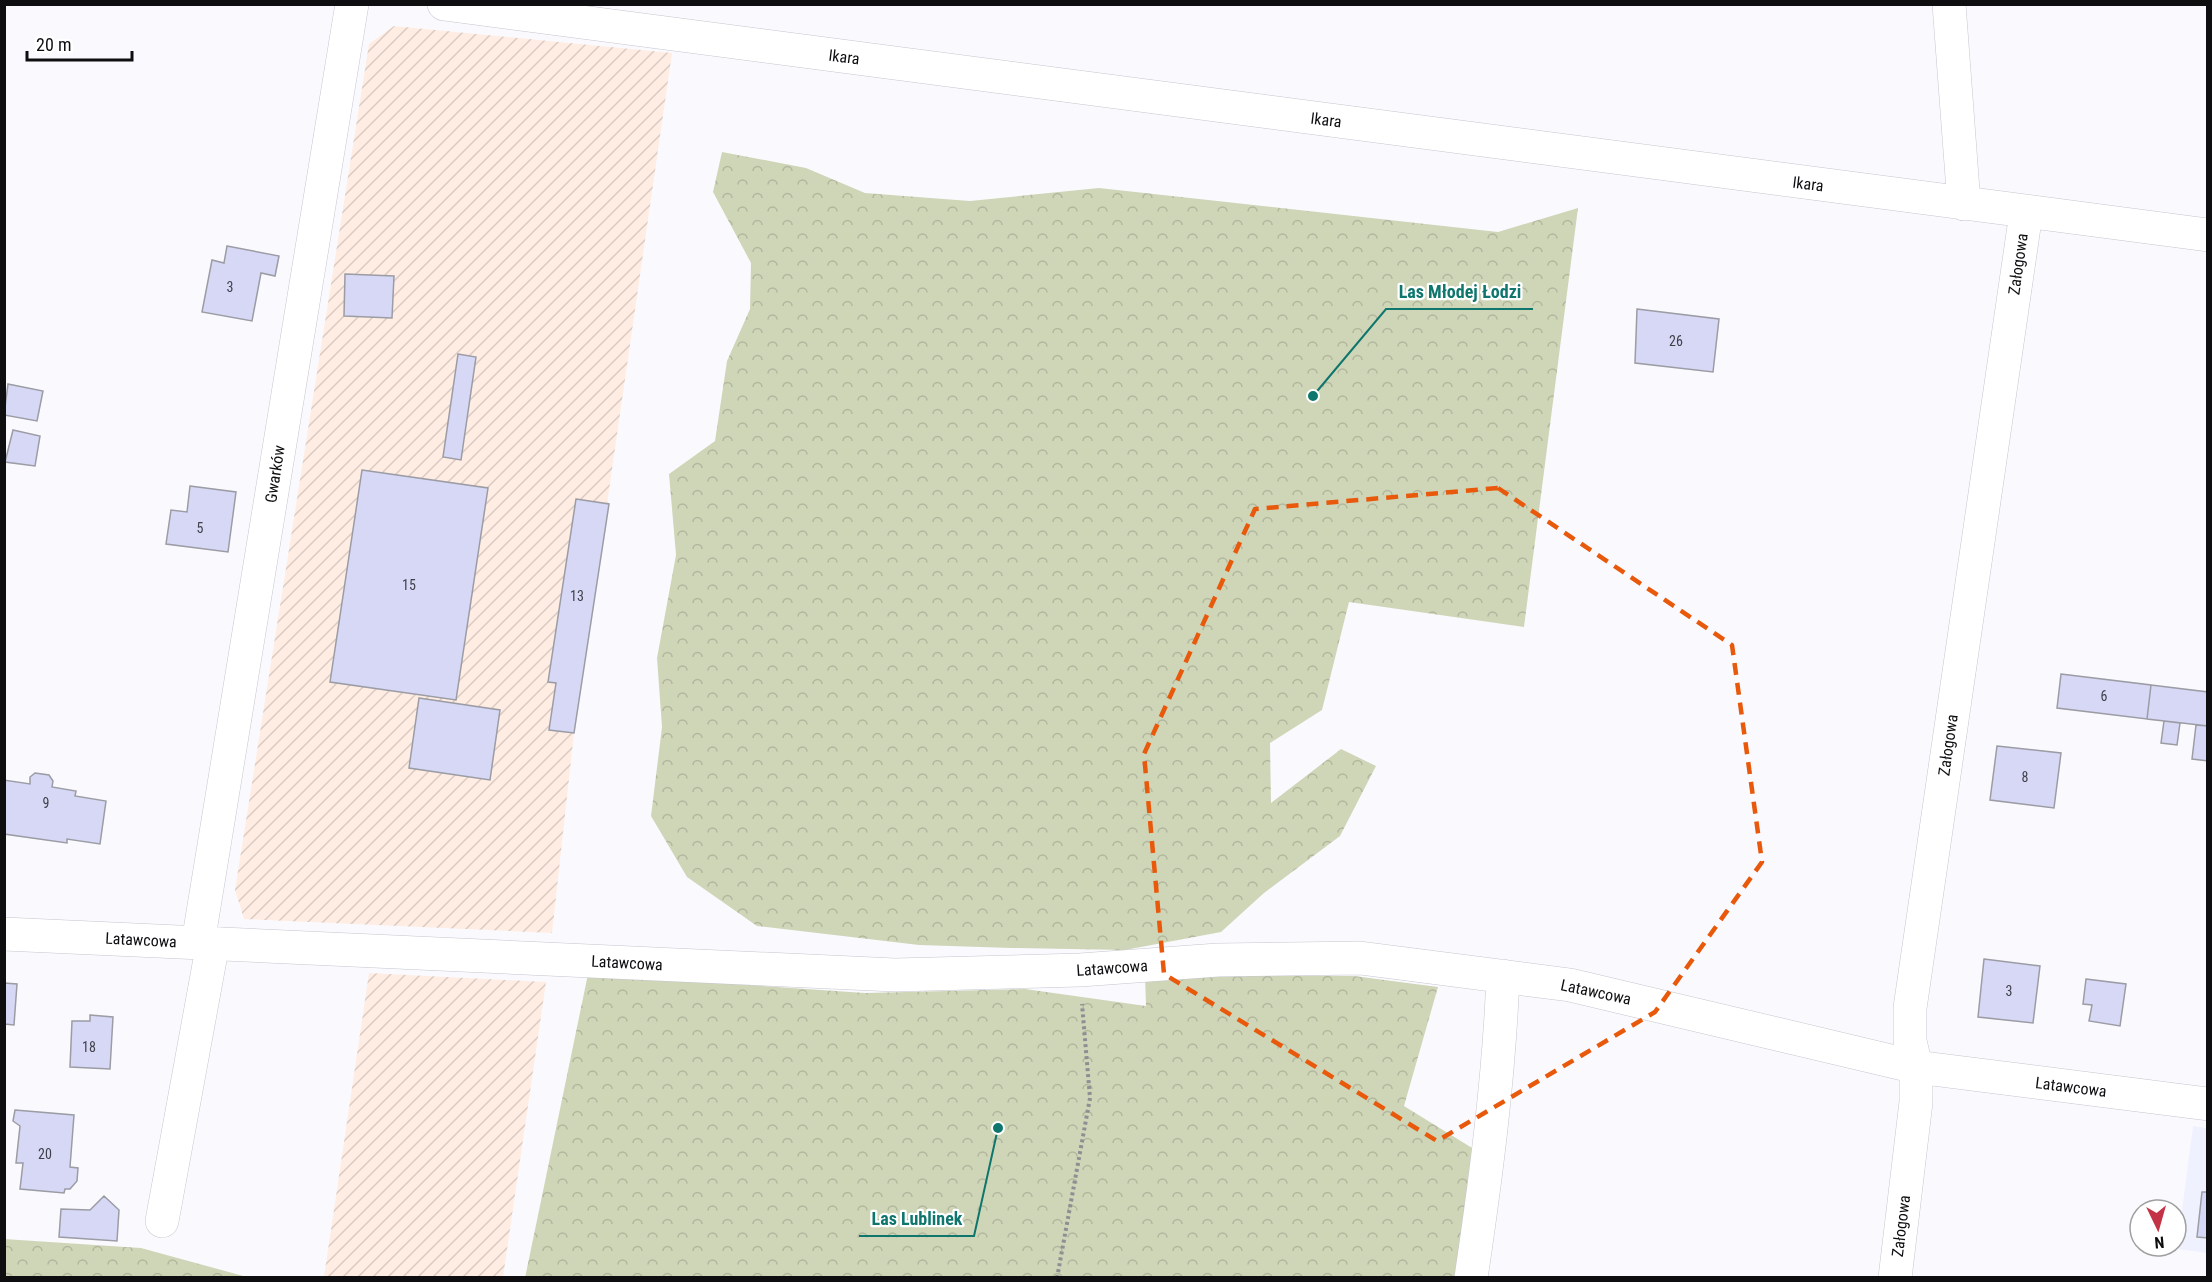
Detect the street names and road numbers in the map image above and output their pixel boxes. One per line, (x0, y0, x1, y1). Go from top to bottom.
street label: Ikara (827, 46, 861, 68)
street label: Ikara (1309, 109, 1343, 131)
street label: Ikara (1791, 173, 1825, 195)
street label: Załogowa (2004, 232, 2032, 296)
street label: Gwarków (261, 444, 289, 504)
street label: Załogowa (1934, 713, 1962, 777)
street label: Latawcowa (105, 929, 177, 951)
street label: Latawcowa (591, 952, 663, 974)
street label: Latawcowa (1076, 956, 1148, 980)
street label: Latawcowa (1559, 975, 1633, 1009)
street label: Latawcowa (2034, 1073, 2108, 1101)
street label: Załogowa (1888, 1194, 1914, 1258)

